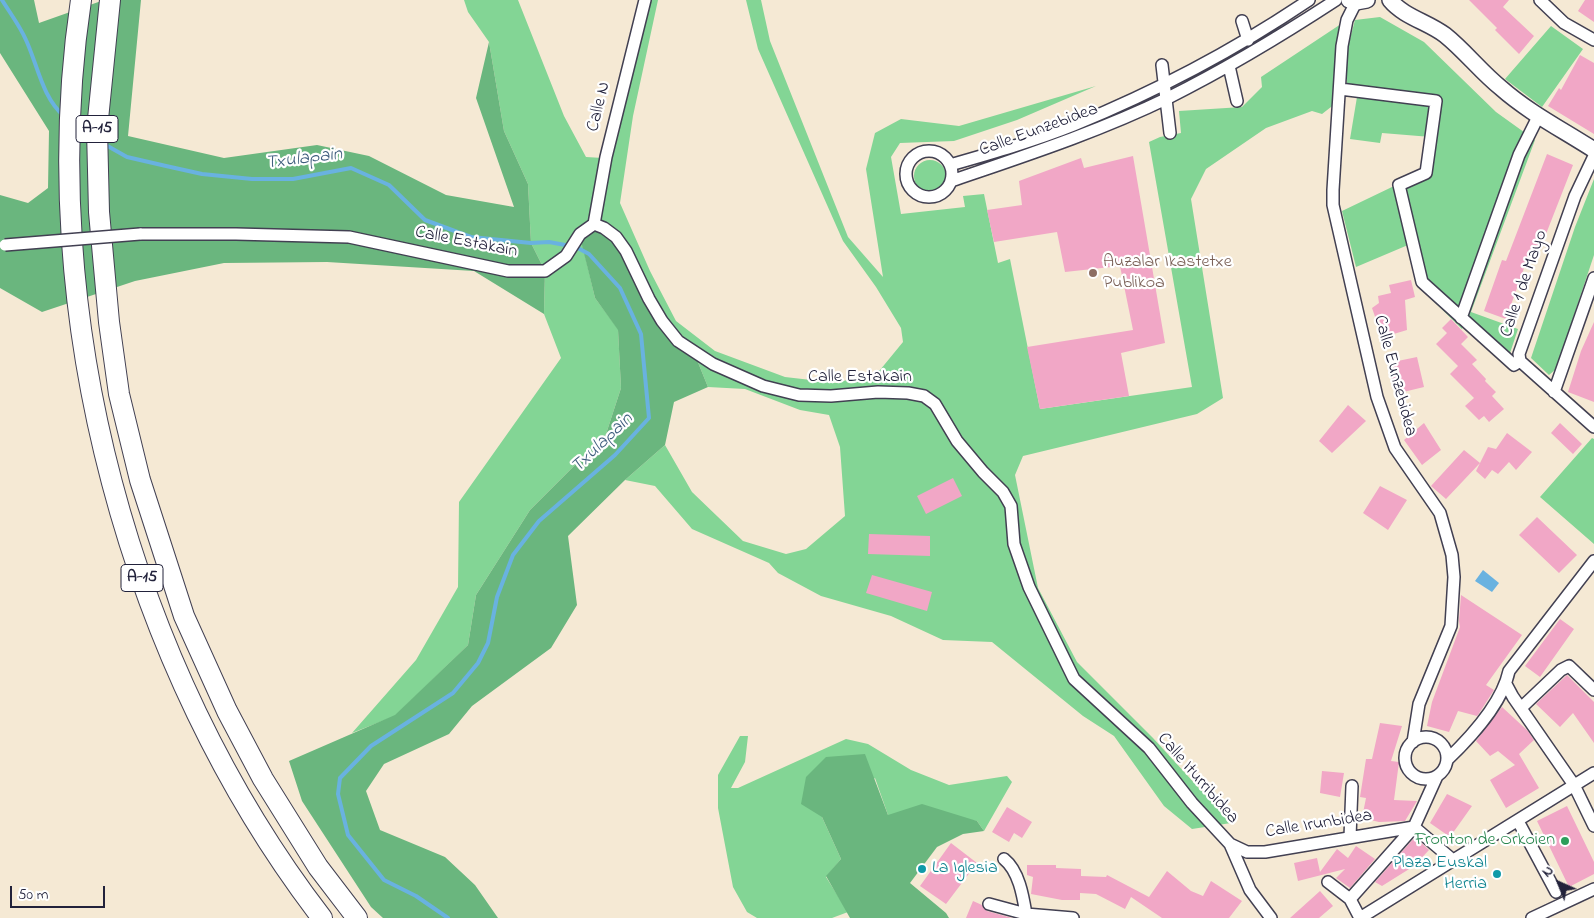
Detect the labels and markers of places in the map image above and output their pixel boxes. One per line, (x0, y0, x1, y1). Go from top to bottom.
place label: Auzalar Ikastetxe Publikoa (1103, 252, 1232, 294)
marker: Auzalar Ikastetxe Publikoa (1087, 267, 1099, 279)
place label: Fronton de Orkoien (1415, 830, 1555, 852)
marker: Fronton de Orkoien (1559, 835, 1571, 847)
place label: Plaza Euskal Herria (1392, 853, 1487, 896)
place label: La Iglesia (932, 858, 998, 880)
marker: La Iglesia (916, 863, 928, 875)
marker: Plaza Euskal Herria (1491, 868, 1503, 880)

